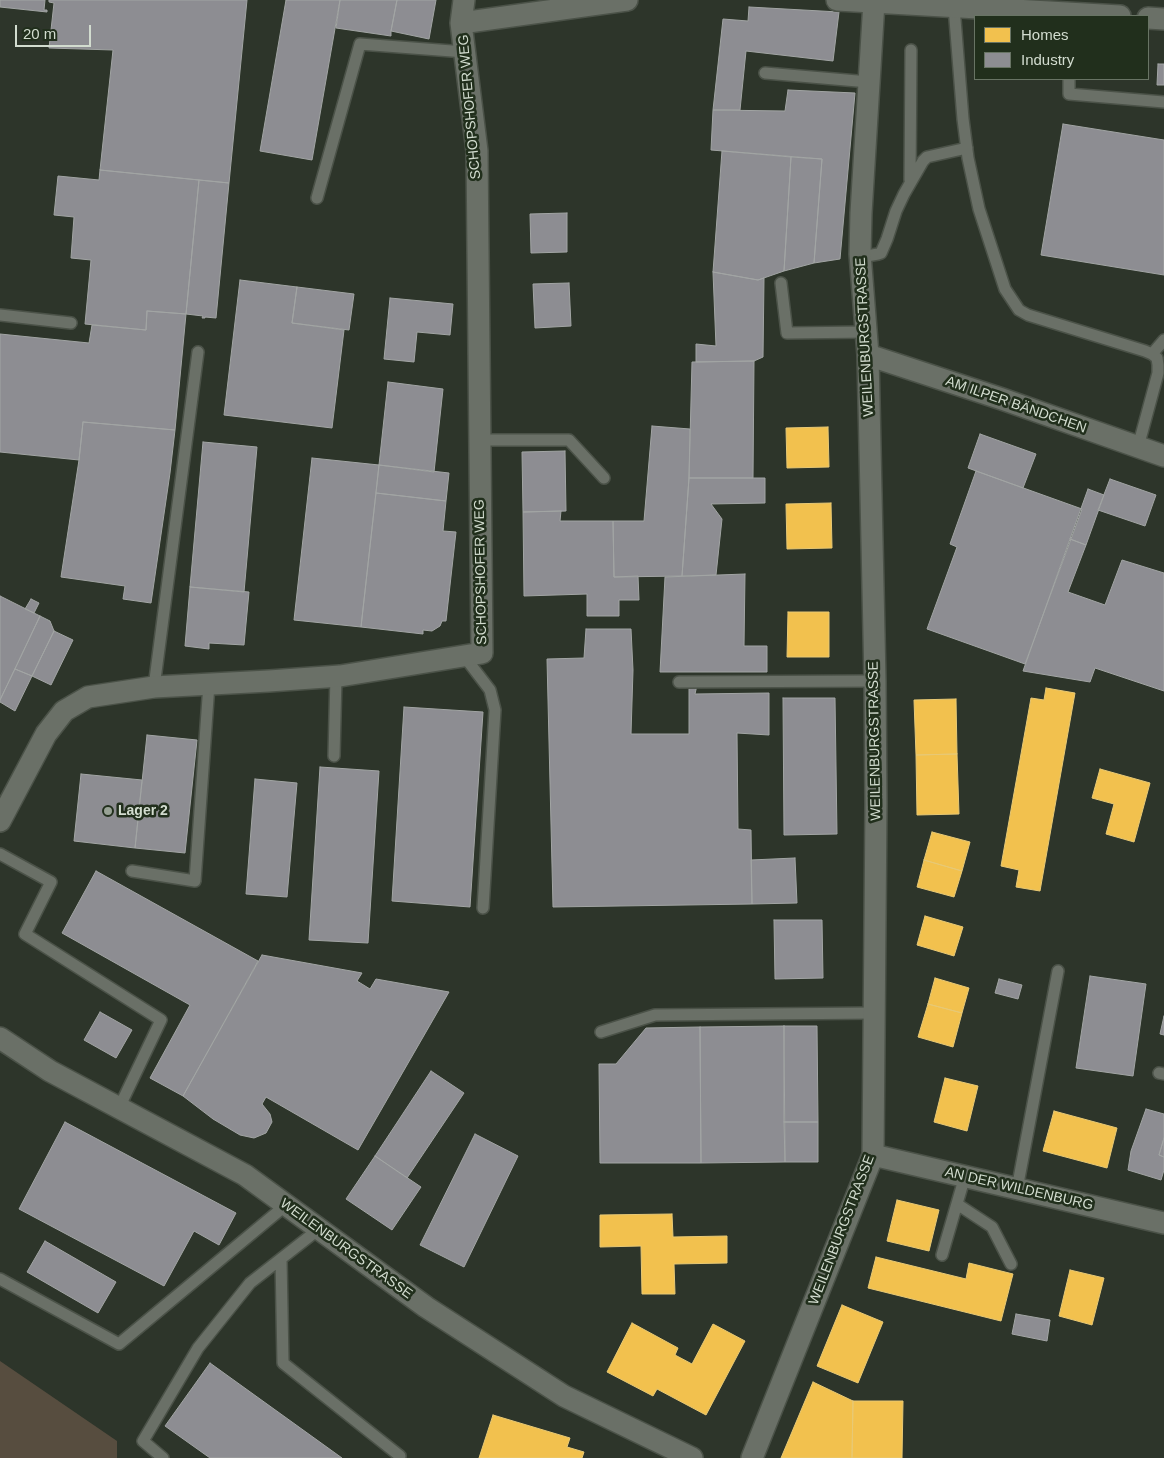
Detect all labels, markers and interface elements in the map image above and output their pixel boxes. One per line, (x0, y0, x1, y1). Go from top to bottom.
scale bar (18, 15, 94, 47)
legend (974, 15, 1149, 80)
text: 20 m (23, 25, 56, 42)
text: Homes (1021, 26, 1069, 43)
street label: SCHOPSHOFER WEG (455, 34, 485, 180)
text: Industry (1021, 51, 1074, 68)
street label: WEILENBURGSTRASSE (852, 257, 878, 417)
street label: AM ILPER BÄNDCHEN (943, 373, 1089, 437)
street label: SCHOPSHOFER WEG (471, 499, 491, 645)
street label: WEILENBURGSTRASSE (865, 661, 885, 821)
place label: Lager 2 (118, 803, 168, 819)
marker: Lager 2 (102, 805, 114, 817)
street label: WEILENBURGSTRASSE (806, 1153, 878, 1307)
street label: AN DER WILDENBURG (943, 1164, 1095, 1214)
street label: WEILENBURGSTRASSE (277, 1195, 415, 1303)

